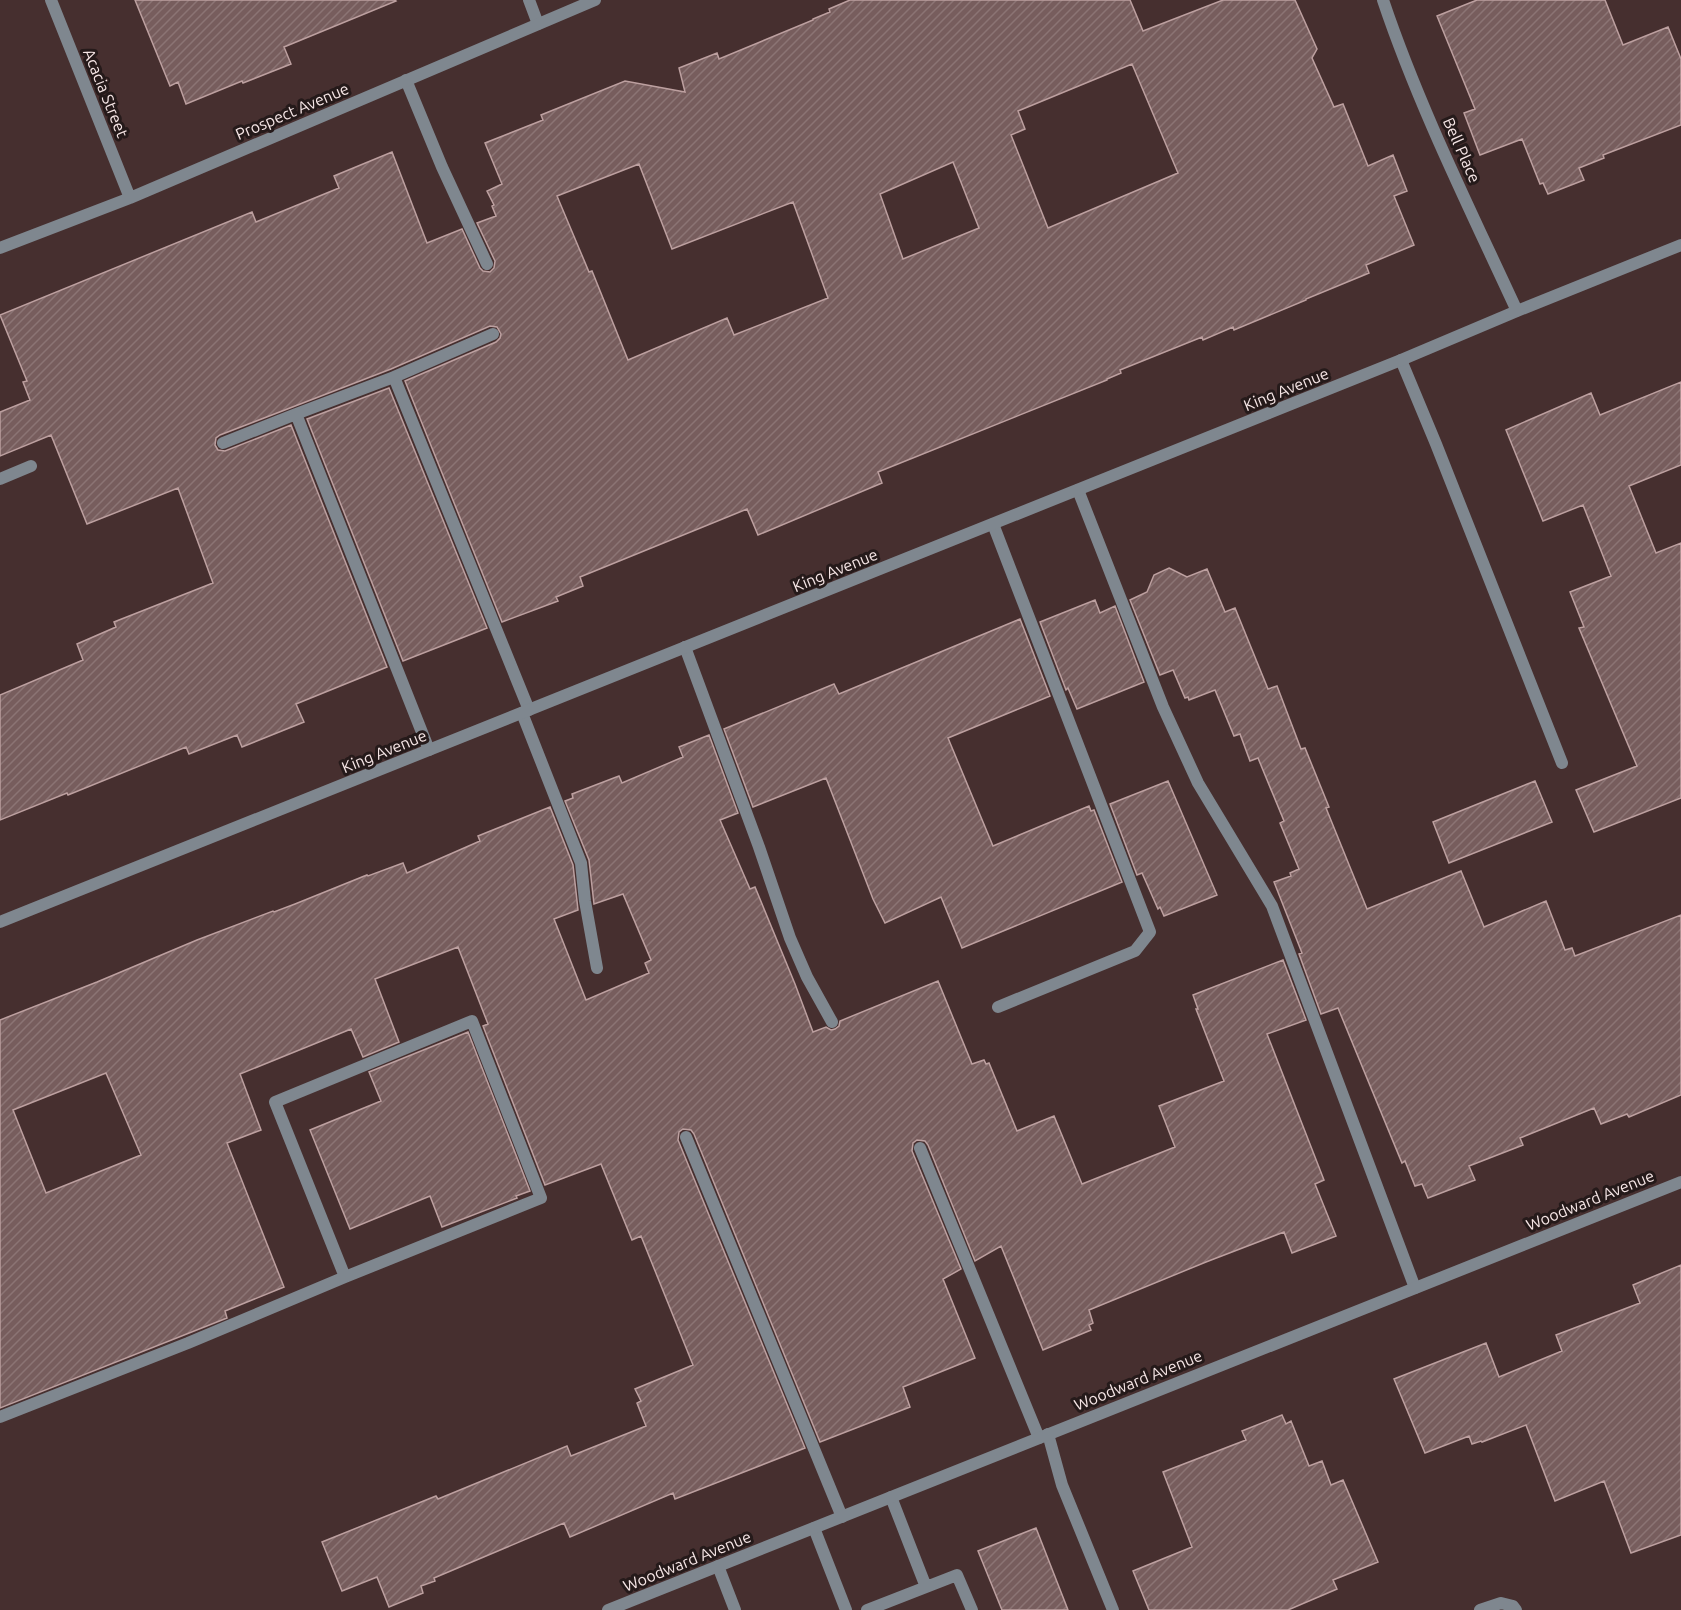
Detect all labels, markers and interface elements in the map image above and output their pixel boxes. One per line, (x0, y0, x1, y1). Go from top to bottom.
street label: Acacia Street (80, 46, 132, 141)
street label: Prospect Avenue (233, 79, 351, 143)
street label: Bell Place (1440, 115, 1484, 185)
street label: King Avenue (1241, 364, 1331, 414)
street label: King Avenue (790, 545, 880, 595)
street label: King Avenue (339, 726, 429, 776)
street label: Woodward Avenue (1523, 1166, 1657, 1234)
street label: Woodward Avenue (1071, 1346, 1205, 1414)
street label: Woodward Avenue (620, 1527, 754, 1595)

